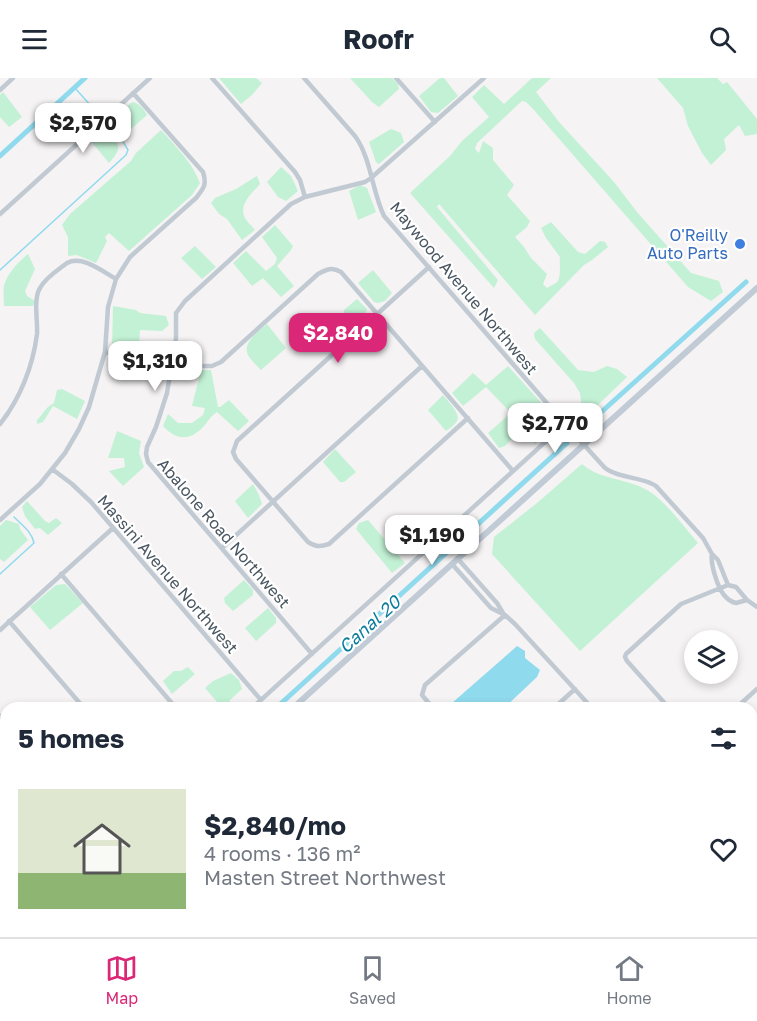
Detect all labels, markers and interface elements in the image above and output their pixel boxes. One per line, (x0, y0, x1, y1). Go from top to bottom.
icon: menu (18, 23, 51, 56)
text: Roofr (343, 23, 414, 55)
icon: search (706, 23, 739, 56)
pin: $2,570 (34, 103, 132, 154)
text: $2,570 (49, 110, 117, 134)
street label: Maywood Avenue Northwest (386, 198, 542, 378)
place label: O'Reilly Auto Parts (647, 225, 728, 263)
marker: O'Reilly Auto Parts (733, 237, 747, 251)
pin: $2,840 (289, 313, 387, 364)
text: $2,840 (303, 320, 373, 344)
pin: $1,310 (106, 341, 204, 392)
text: $1,310 (122, 348, 188, 372)
pin: $2,770 (506, 403, 604, 454)
text: $2,770 (522, 410, 588, 434)
street label: Abalone Road Northwest (154, 454, 294, 612)
street label: Massini Avenue Northwest (94, 490, 242, 658)
pin: $1,190 (383, 515, 481, 566)
text: $1,190 (399, 522, 465, 546)
water label: Canal 20 (334, 589, 406, 657)
map controls (684, 630, 738, 684)
button: layers (684, 630, 738, 684)
icon: filters (707, 722, 740, 755)
text: 5 homes (18, 723, 124, 754)
text: $2,840/mo (204, 810, 346, 841)
icon: home (66, 813, 138, 885)
icon: heart (707, 833, 740, 866)
text: 4 rooms · 136 m² (204, 841, 361, 865)
text: Masten Street Northwest (204, 865, 446, 889)
tab: Map (105, 952, 138, 1008)
tab: Saved (349, 952, 396, 1008)
tab: Home (606, 952, 652, 1008)

